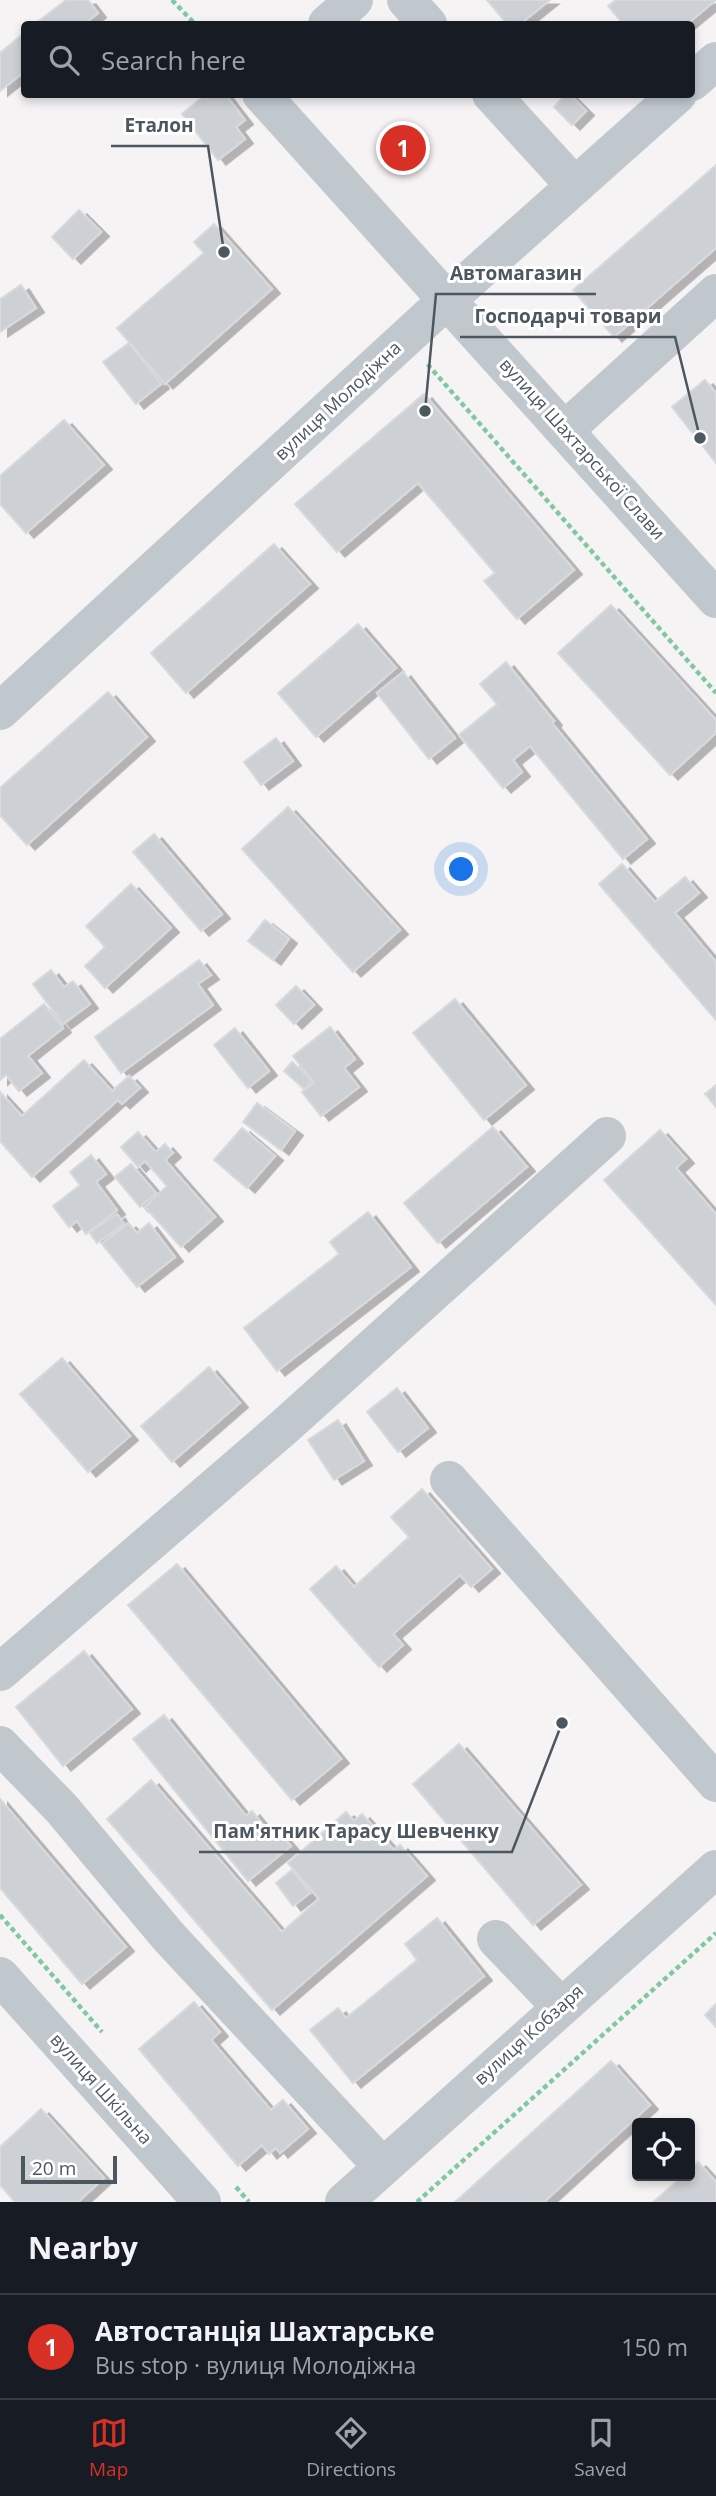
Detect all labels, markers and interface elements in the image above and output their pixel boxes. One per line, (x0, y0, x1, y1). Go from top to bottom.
search box (21, 21, 695, 98)
icon: search (45, 41, 83, 79)
text: Search here (101, 42, 246, 78)
callout: Еталон (111, 106, 208, 146)
text: Еталон (124, 112, 194, 138)
pin: 1 (380, 122, 426, 174)
callout: Автомагазин (436, 254, 596, 294)
text: Автомагазин (450, 260, 582, 286)
callout: Господарчі товари (460, 297, 675, 337)
text: Господарчі товари (474, 303, 662, 329)
street label: вулиця Молодіжна (269, 335, 406, 465)
street label: вулиця Шахтарської Слави (495, 352, 671, 544)
your location (444, 852, 478, 886)
callout: Пам'ятник Тарасу Шевченку (199, 1812, 512, 1852)
text: Пам'ятник Тарасу Шевченку (213, 1818, 499, 1844)
street label: вулиця Кобзаря (469, 1979, 588, 2090)
street label: вулиця Шкільна (45, 2028, 158, 2149)
map controls (632, 2118, 695, 2181)
button: locate (632, 2118, 695, 2181)
scale bar (21, 2153, 117, 2185)
text: 20 m (32, 2155, 76, 2181)
text: Nearby (28, 2227, 138, 2268)
text: Автостанція Шахтарське (95, 2313, 435, 2349)
text: 1 (44, 2331, 58, 2363)
text: 150 m (621, 2331, 688, 2363)
text: Bus stop · вулиця Молодіжна (95, 2349, 416, 2381)
tab: Map (89, 2414, 128, 2482)
tab: Directions (306, 2414, 396, 2482)
tab: Saved (574, 2414, 627, 2482)

